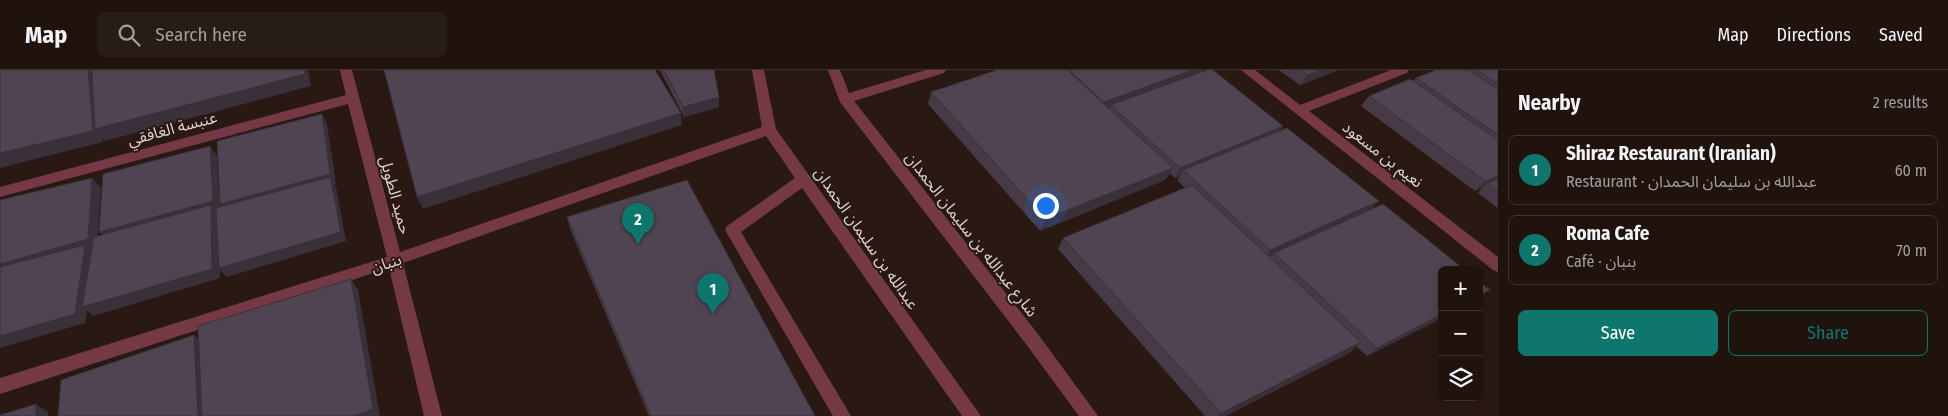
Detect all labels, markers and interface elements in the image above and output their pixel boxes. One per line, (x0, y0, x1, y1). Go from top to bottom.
search box (97, 12, 447, 57)
text: Map (25, 21, 67, 49)
icon: search (115, 21, 143, 49)
text: Search here (155, 23, 247, 46)
text: Map (1717, 24, 1749, 46)
text: Directions (1777, 24, 1851, 46)
text: Saved (1879, 24, 1923, 46)
text: Nearby (1518, 90, 1580, 116)
text: 2 results (1873, 93, 1928, 112)
street label: عنبسة الغافقي (125, 107, 220, 152)
street label: نعيم بن مسعود (1337, 117, 1427, 194)
text: Shiraz Restaurant (Iranian) (1566, 142, 1776, 165)
street label: شارع عبدالله بن سليمان الحمدان (899, 148, 1042, 322)
street label: حميد الطويل (376, 154, 415, 236)
text: 1 (1532, 161, 1538, 180)
text: 60 m (1895, 161, 1927, 180)
street label: عبدالله بن سليمان الحمدان (810, 164, 923, 313)
text: Restaurant · عبدالله بن سليمان الحمدان (1566, 172, 1817, 191)
your location (1033, 193, 1059, 219)
pin: 2 (622, 203, 654, 244)
text: Roma Cafe (1566, 222, 1649, 245)
text: 2 (1531, 241, 1539, 260)
text: 70 m (1896, 241, 1927, 260)
street label: بنبان (369, 250, 404, 277)
text: Café · بنبان (1566, 252, 1636, 271)
map controls (1438, 266, 1483, 401)
button: + (1438, 266, 1483, 311)
pin: 1 (697, 273, 729, 314)
button: Save (1518, 310, 1718, 356)
button: Share (1728, 310, 1928, 356)
button: − (1438, 311, 1483, 356)
button: layers (1438, 356, 1483, 401)

